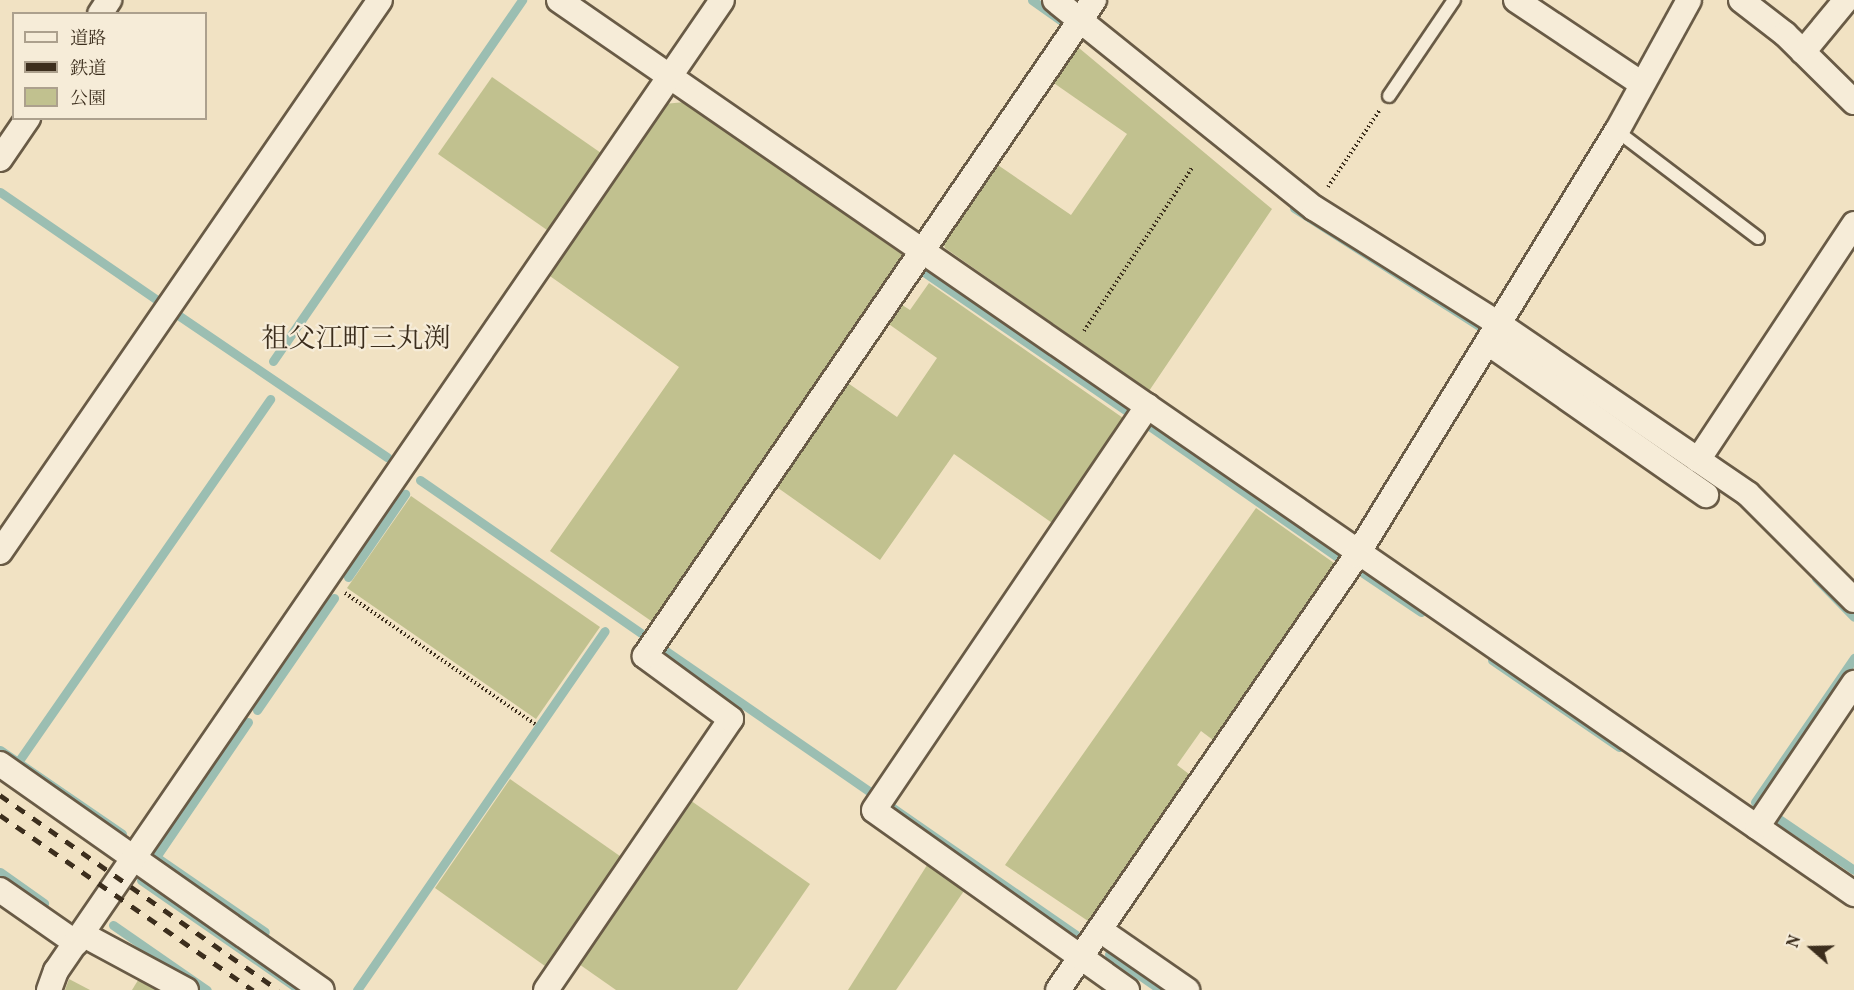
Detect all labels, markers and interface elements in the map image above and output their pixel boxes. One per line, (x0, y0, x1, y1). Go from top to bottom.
legend (12, 12, 207, 120)
text: 道路 (70, 27, 106, 52)
text: 鉄道 (70, 57, 106, 82)
text: 公園 (70, 87, 106, 112)
district label: 祖父江町三丸渕 (262, 325, 450, 357)
north arrow (1782, 918, 1842, 978)
text: N (1783, 933, 1807, 951)

